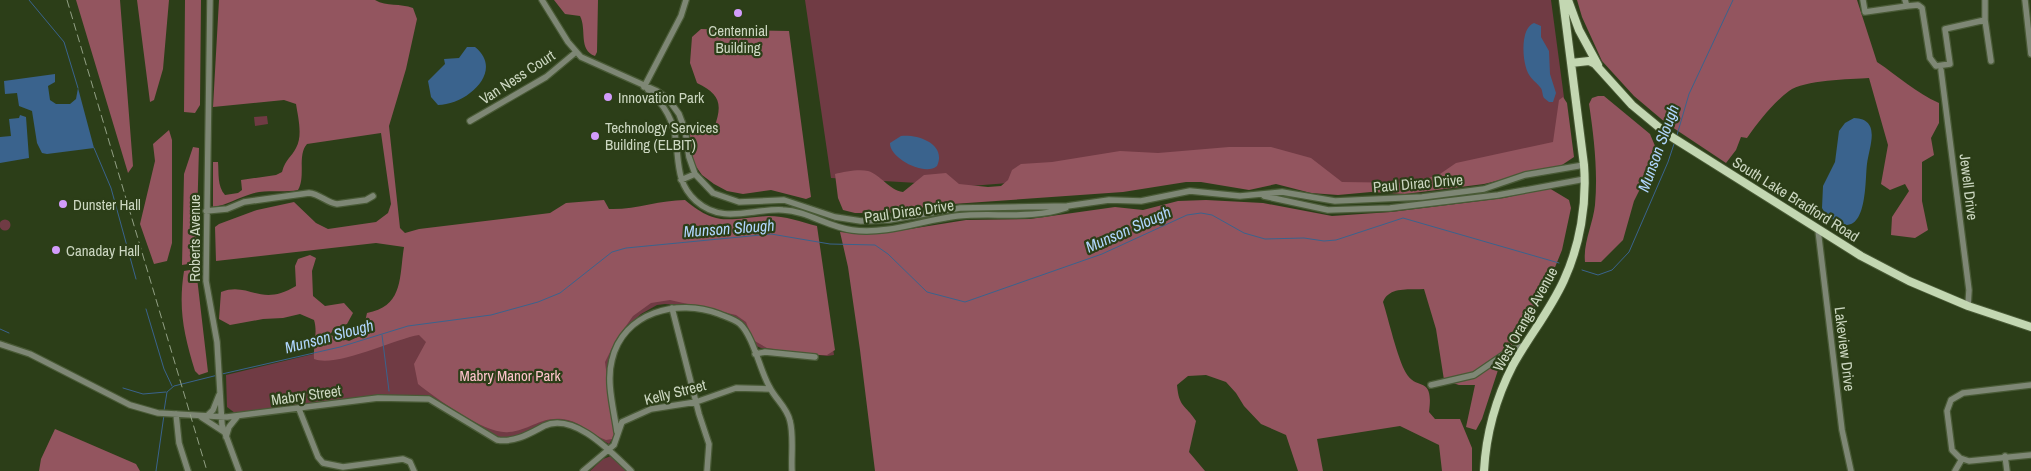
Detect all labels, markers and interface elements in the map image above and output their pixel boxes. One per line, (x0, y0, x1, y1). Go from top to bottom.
marker: Centennial Building (732, 7, 744, 19)
place label: Centennial Building (708, 20, 768, 58)
street label: Van Ness Court (475, 44, 559, 109)
place label: Innovation Park (618, 87, 705, 108)
marker: Innovation Park (602, 91, 614, 103)
water label: Munson Slough (1632, 101, 1684, 195)
place label: Technology Services Building (ELBIT) (605, 117, 719, 155)
marker: Technology Services Building (ELBIT) (589, 130, 601, 142)
street label: South Lake Bradford Road (1729, 152, 1863, 246)
street label: Jewell Drive (1954, 152, 1984, 222)
street label: Paul Dirac Drive (1372, 169, 1464, 197)
place label: Dunster Hall (73, 194, 141, 215)
street label: Roberts Avenue (184, 194, 205, 282)
street label: Paul Dirac Drive (863, 194, 955, 228)
marker: Dunster Hall (57, 198, 69, 210)
water label: Munson Slough (1082, 200, 1174, 258)
water label: Munson Slough (683, 214, 775, 242)
place label: Canaday Hall (66, 240, 140, 261)
marker: Canaday Hall (50, 244, 62, 256)
street label: West Orange Avenue (1488, 263, 1563, 375)
street label: Lakeview Drive (1829, 306, 1861, 393)
water label: Munson Slough (282, 314, 376, 358)
park label: Mabry Manor Park (459, 365, 561, 386)
street label: Kelly Street (642, 374, 709, 410)
street label: Mabry Street (270, 380, 343, 410)

